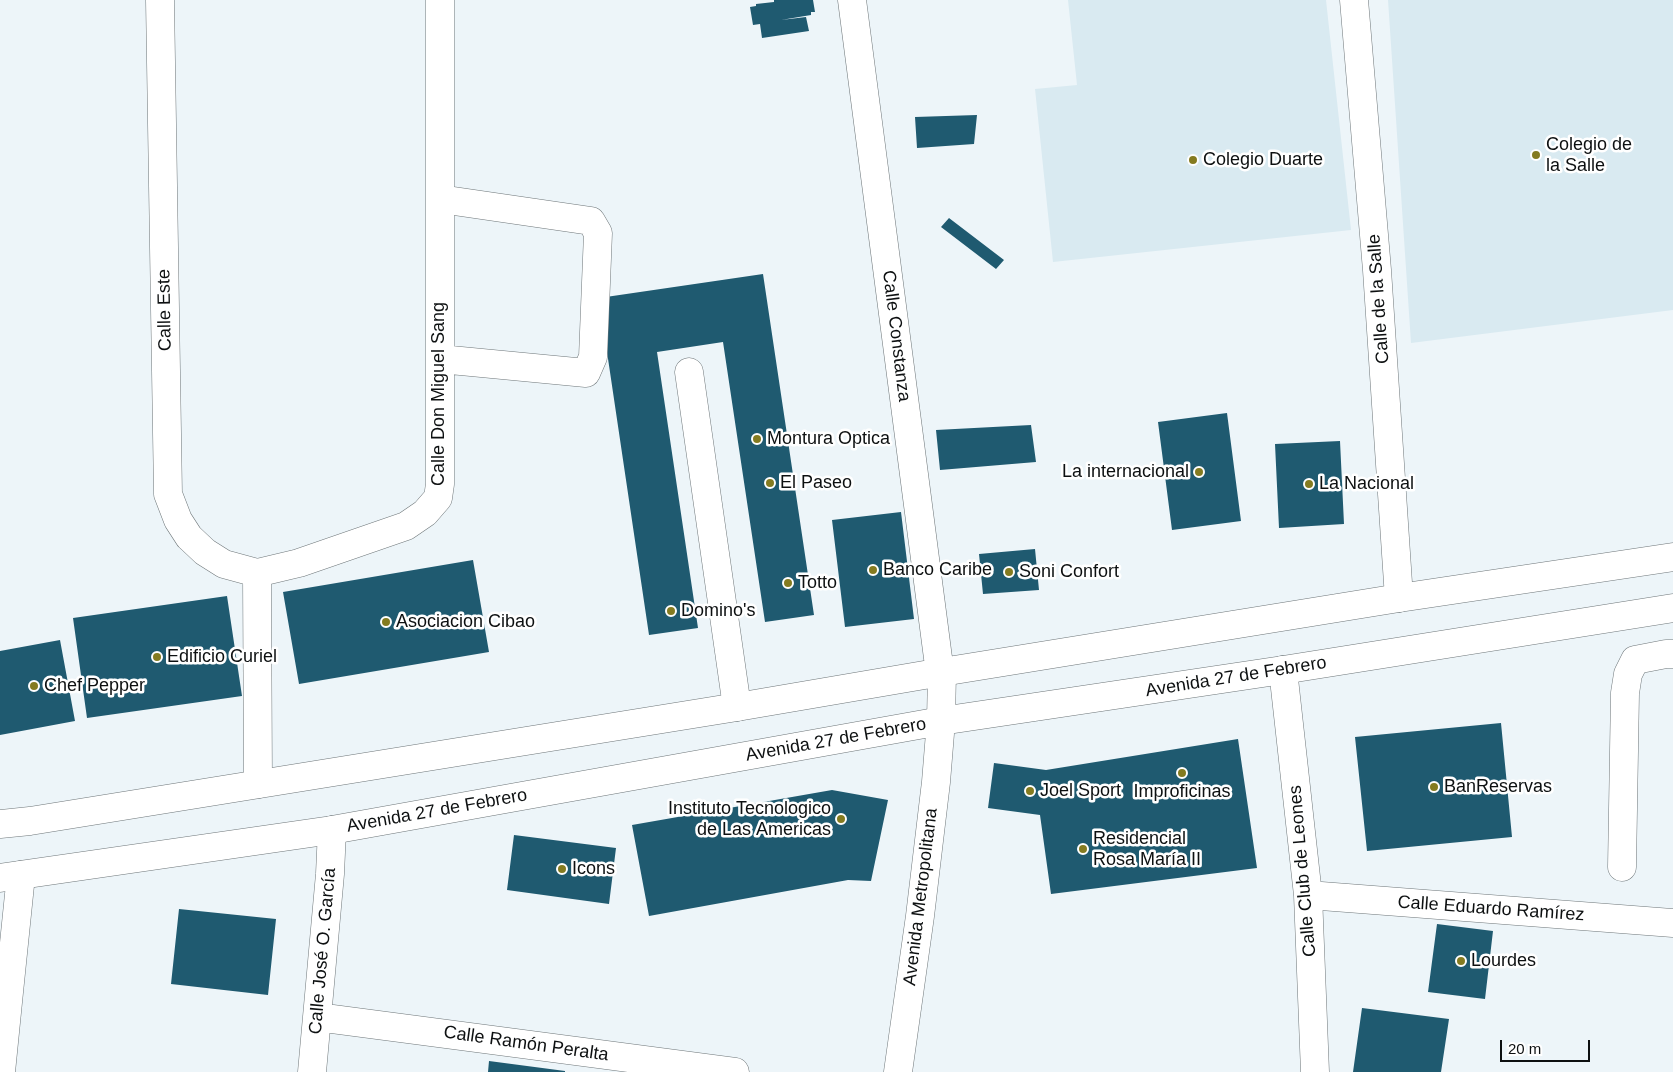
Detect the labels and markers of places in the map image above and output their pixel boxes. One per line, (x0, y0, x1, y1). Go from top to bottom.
place label: Colegio de la Salle (1546, 134, 1632, 176)
place label: Colegio Duarte (1203, 149, 1323, 171)
marker: Colegio de la Salle (1530, 149, 1542, 161)
marker: Colegio Duarte (1187, 154, 1199, 166)
place label: Montura Optica (767, 428, 890, 450)
marker: Montura Optica (751, 433, 763, 445)
place label: La internacional (1062, 461, 1189, 483)
marker: La internacional (1193, 466, 1205, 478)
place label: El Paseo (780, 472, 852, 494)
place label: La Nacional (1319, 473, 1414, 495)
marker: El Paseo (764, 477, 776, 489)
marker: La Nacional (1303, 478, 1315, 490)
place label: Banco Caribe (883, 559, 992, 581)
place label: Soni Confort (1019, 561, 1119, 583)
marker: Banco Caribe (867, 564, 879, 576)
marker: Soni Confort (1003, 566, 1015, 578)
place label: Totto (798, 572, 837, 594)
marker: Totto (782, 577, 794, 589)
place label: Domino's (681, 600, 755, 622)
marker: Domino's (665, 605, 677, 617)
place label: Asociacion Cibao (396, 611, 535, 633)
marker: Asociacion Cibao (380, 616, 392, 628)
place label: Edificio Curiel (167, 646, 277, 668)
marker: Edificio Curiel (151, 651, 163, 663)
place label: Chef Pepper (44, 675, 145, 697)
marker: Chef Pepper (28, 680, 40, 692)
marker: Improficinas (1176, 767, 1188, 779)
place label: BanReservas (1444, 776, 1552, 798)
place label: Joel Sport (1040, 780, 1121, 802)
place label: Improficinas (1133, 781, 1231, 803)
marker: BanReservas (1428, 781, 1440, 793)
marker: Joel Sport (1024, 785, 1036, 797)
place label: Instituto Tecnologico de Las Americas (668, 798, 831, 841)
marker: Instituto Tecnologico de Las Americas (835, 813, 847, 825)
place label: Residencial Rosa María II (1093, 828, 1201, 871)
marker: Residencial Rosa María II (1077, 843, 1089, 855)
place label: Icons (572, 858, 615, 880)
marker: Icons (556, 863, 568, 875)
place label: Lourdes (1471, 950, 1536, 972)
marker: Lourdes (1455, 955, 1467, 967)

